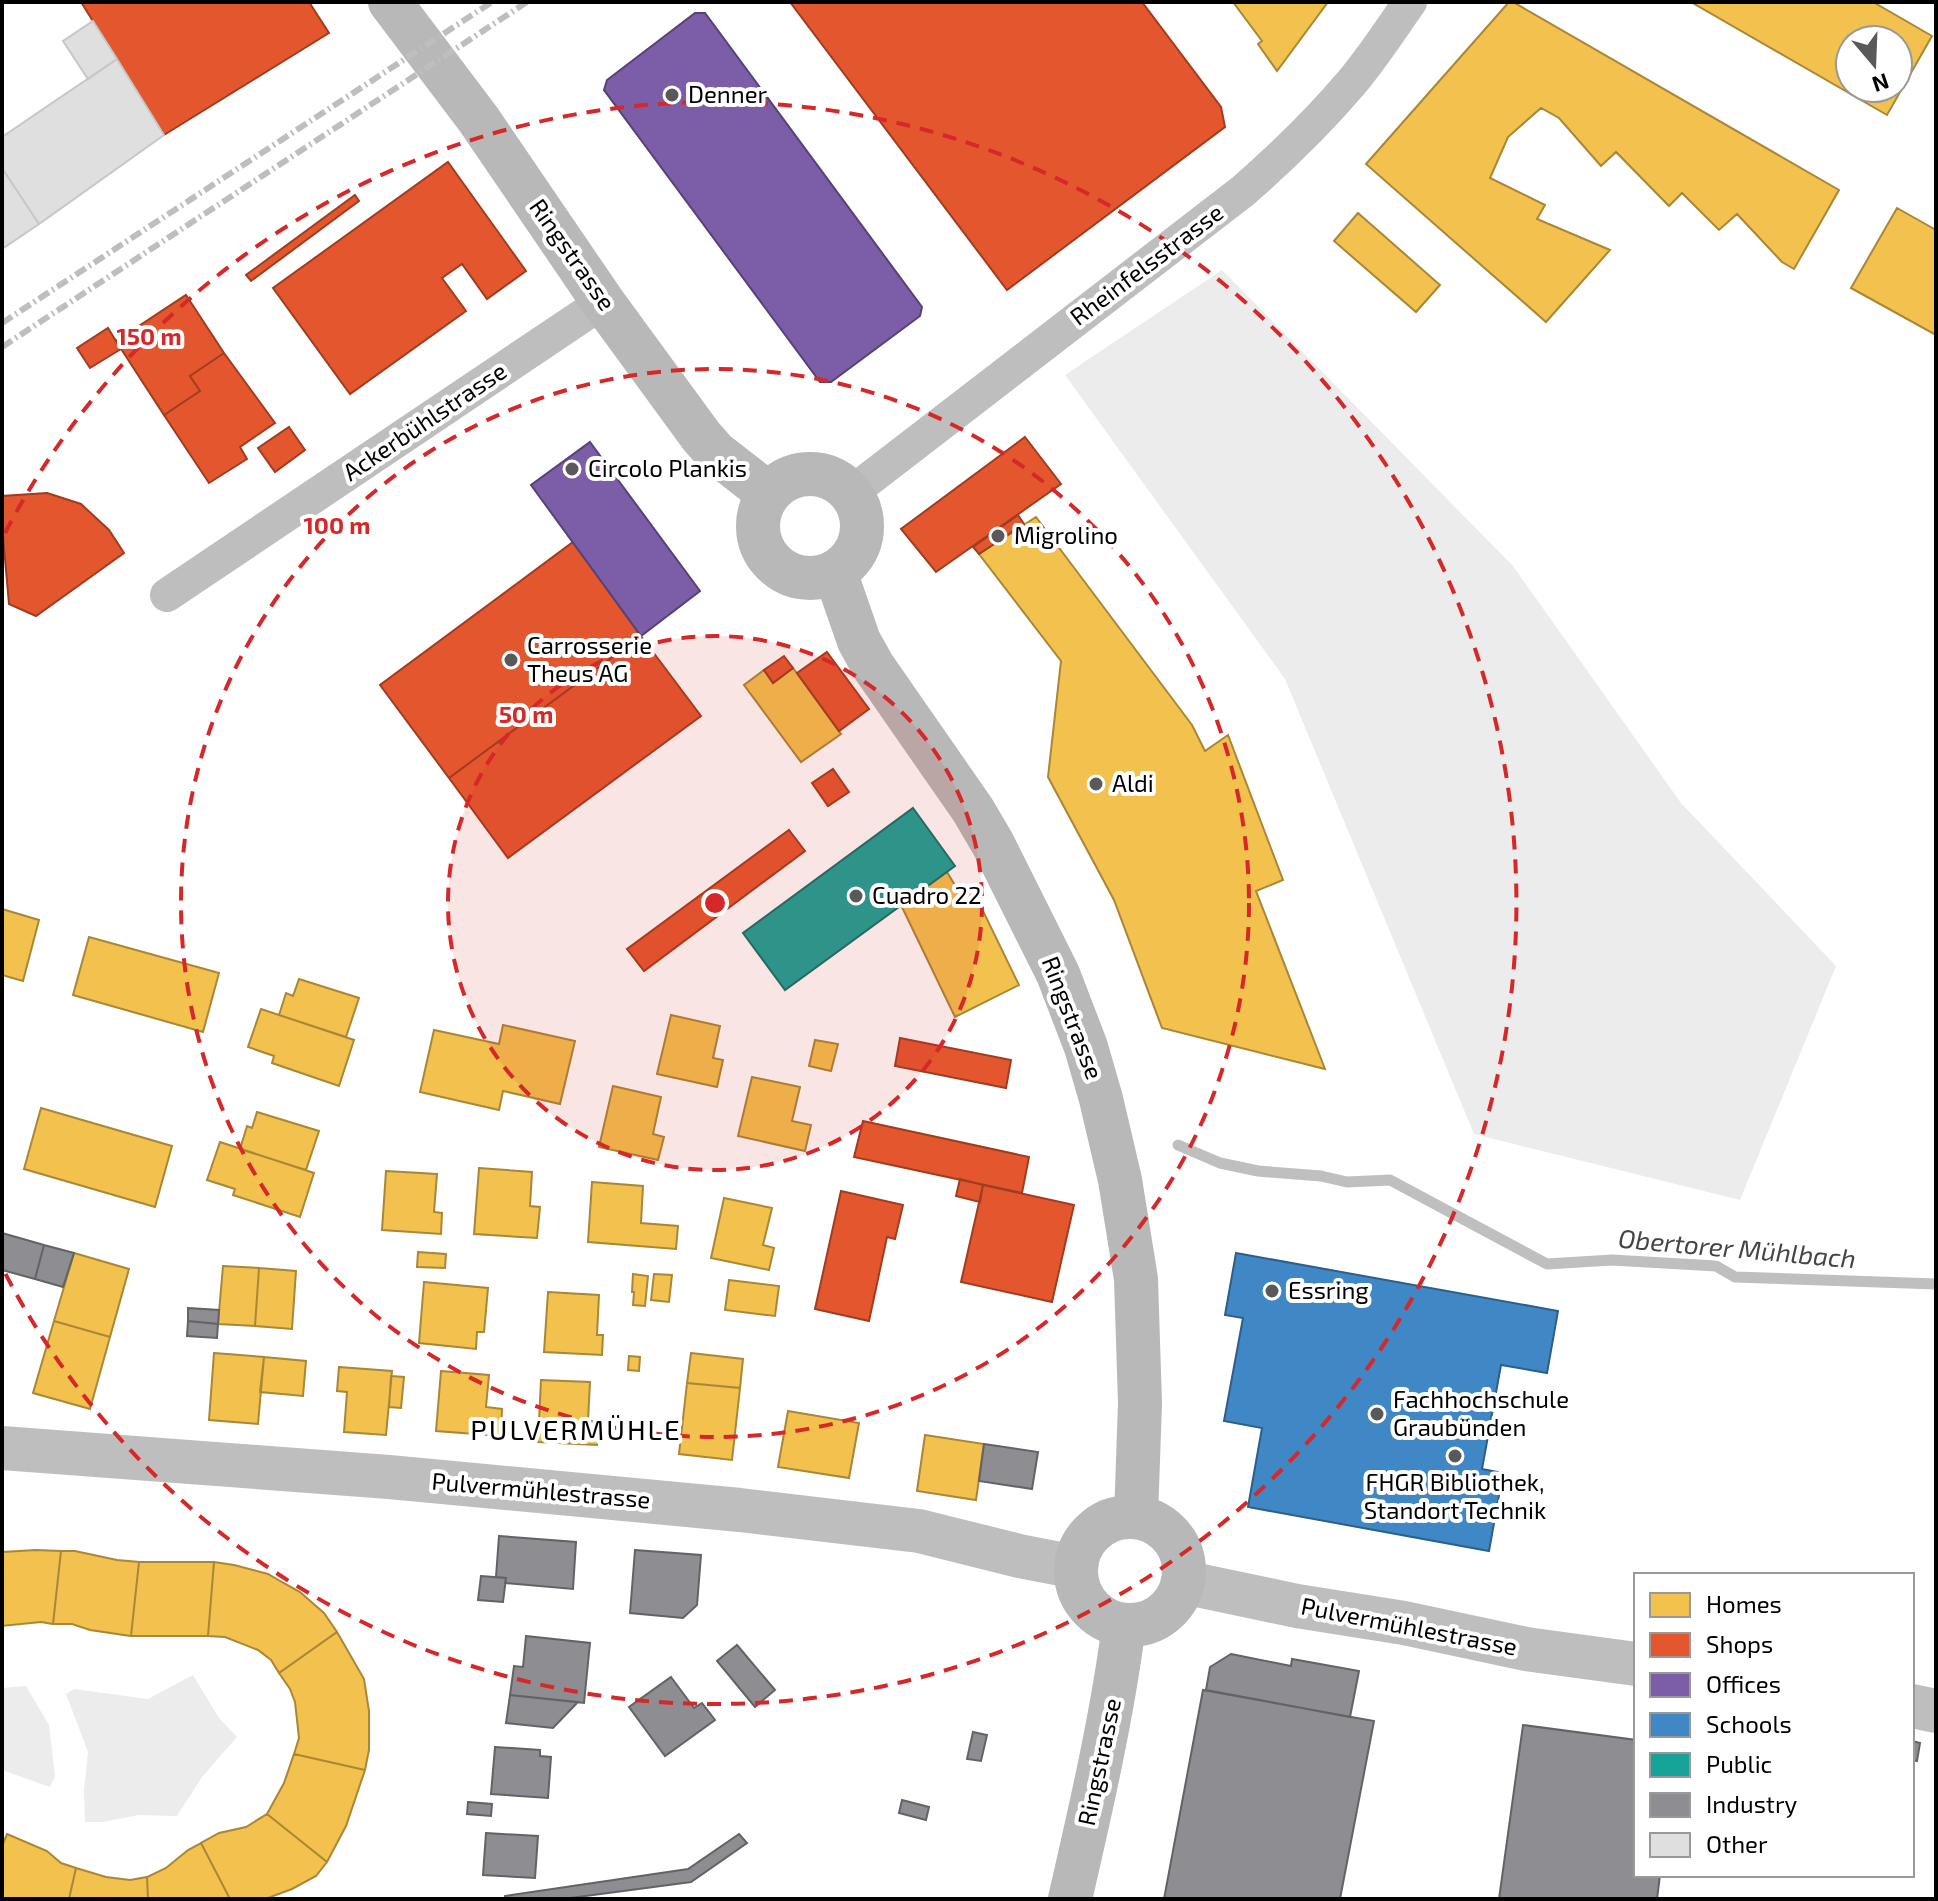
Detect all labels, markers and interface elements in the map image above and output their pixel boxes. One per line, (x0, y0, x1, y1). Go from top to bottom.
north arrow (1834, 24, 1914, 104)
text: N (1869, 69, 1893, 99)
place label: Denner (688, 79, 768, 108)
marker: Denner (663, 86, 681, 104)
street label: Ringstrasse (524, 193, 622, 316)
street label: Rheinfelsstrasse (1064, 197, 1228, 331)
text: 150 m (116, 321, 182, 350)
street label: Ackerbühlstrasse (337, 355, 511, 486)
place label: Circolo Plankis (588, 453, 747, 482)
marker: Circolo Plankis (563, 460, 581, 478)
text: 100 m (304, 510, 370, 539)
place label: Migrolino (1014, 520, 1118, 549)
marker: Migrolino (989, 527, 1007, 545)
place label: Carrosserie Theus AG (527, 630, 652, 687)
marker: Carrosserie Theus AG (502, 651, 520, 669)
text: 50 m (499, 699, 553, 728)
place label: Aldi (1112, 768, 1154, 797)
marker: Aldi (1087, 775, 1105, 793)
place label: Cuadro 22 (872, 880, 982, 909)
marker: Cuadro 22 (847, 887, 865, 905)
centre of rings (701, 889, 729, 917)
street label: Ringstrasse (1037, 952, 1110, 1083)
water label: Obertorer Mühlbach (1617, 1222, 1857, 1273)
place label: Essring (1288, 1275, 1369, 1304)
marker: Essring (1263, 1282, 1281, 1300)
place label: Fachhochschule Graubünden (1393, 1384, 1569, 1441)
marker: Fachhochschule Graubünden (1368, 1405, 1386, 1423)
district label: PULVERMÜHLE (470, 1412, 682, 1446)
marker: FHGR Bibliothek, Standort Technik (1446, 1447, 1464, 1465)
street label: Pulvermühlestrasse (430, 1465, 652, 1514)
place label: FHGR Bibliothek, Standort Technik (1364, 1467, 1546, 1524)
legend (1634, 1573, 1914, 1877)
text: Homes (1706, 1589, 1782, 1618)
street label: Pulvermühlestrasse (1299, 1590, 1520, 1661)
text: Shops (1706, 1629, 1773, 1658)
text: Offices (1706, 1669, 1781, 1698)
street label: Ringstrasse (1071, 1695, 1126, 1828)
text: Schools (1706, 1709, 1792, 1738)
text: Public (1706, 1749, 1772, 1778)
text: Industry (1706, 1789, 1798, 1818)
text: Other (1706, 1829, 1768, 1858)

